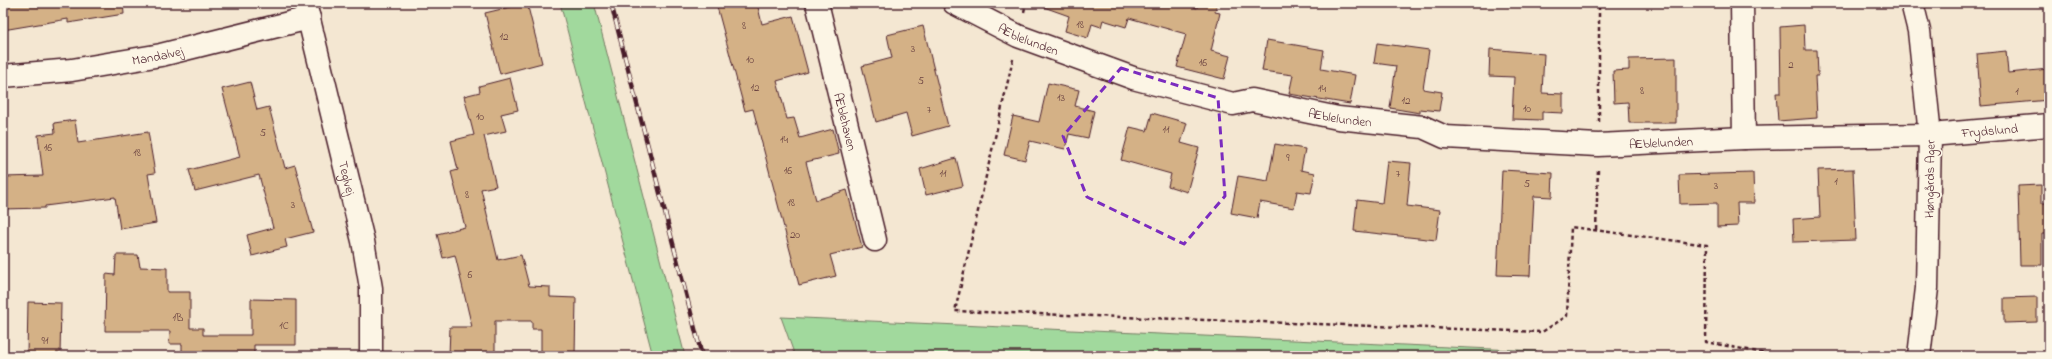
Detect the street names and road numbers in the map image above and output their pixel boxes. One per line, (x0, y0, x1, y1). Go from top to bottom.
street label: Æblelunden (994, 19, 1061, 61)
street label: Mandalvej (131, 42, 186, 71)
street label: Æblehaven (828, 91, 861, 153)
street label: Æblelunden (1306, 104, 1373, 133)
street label: Frydslund (1960, 120, 2019, 143)
street label: Æblelunden (1629, 132, 1694, 154)
street label: Høngårds Ager (1920, 139, 1942, 218)
street label: Teglvej (333, 159, 360, 198)

